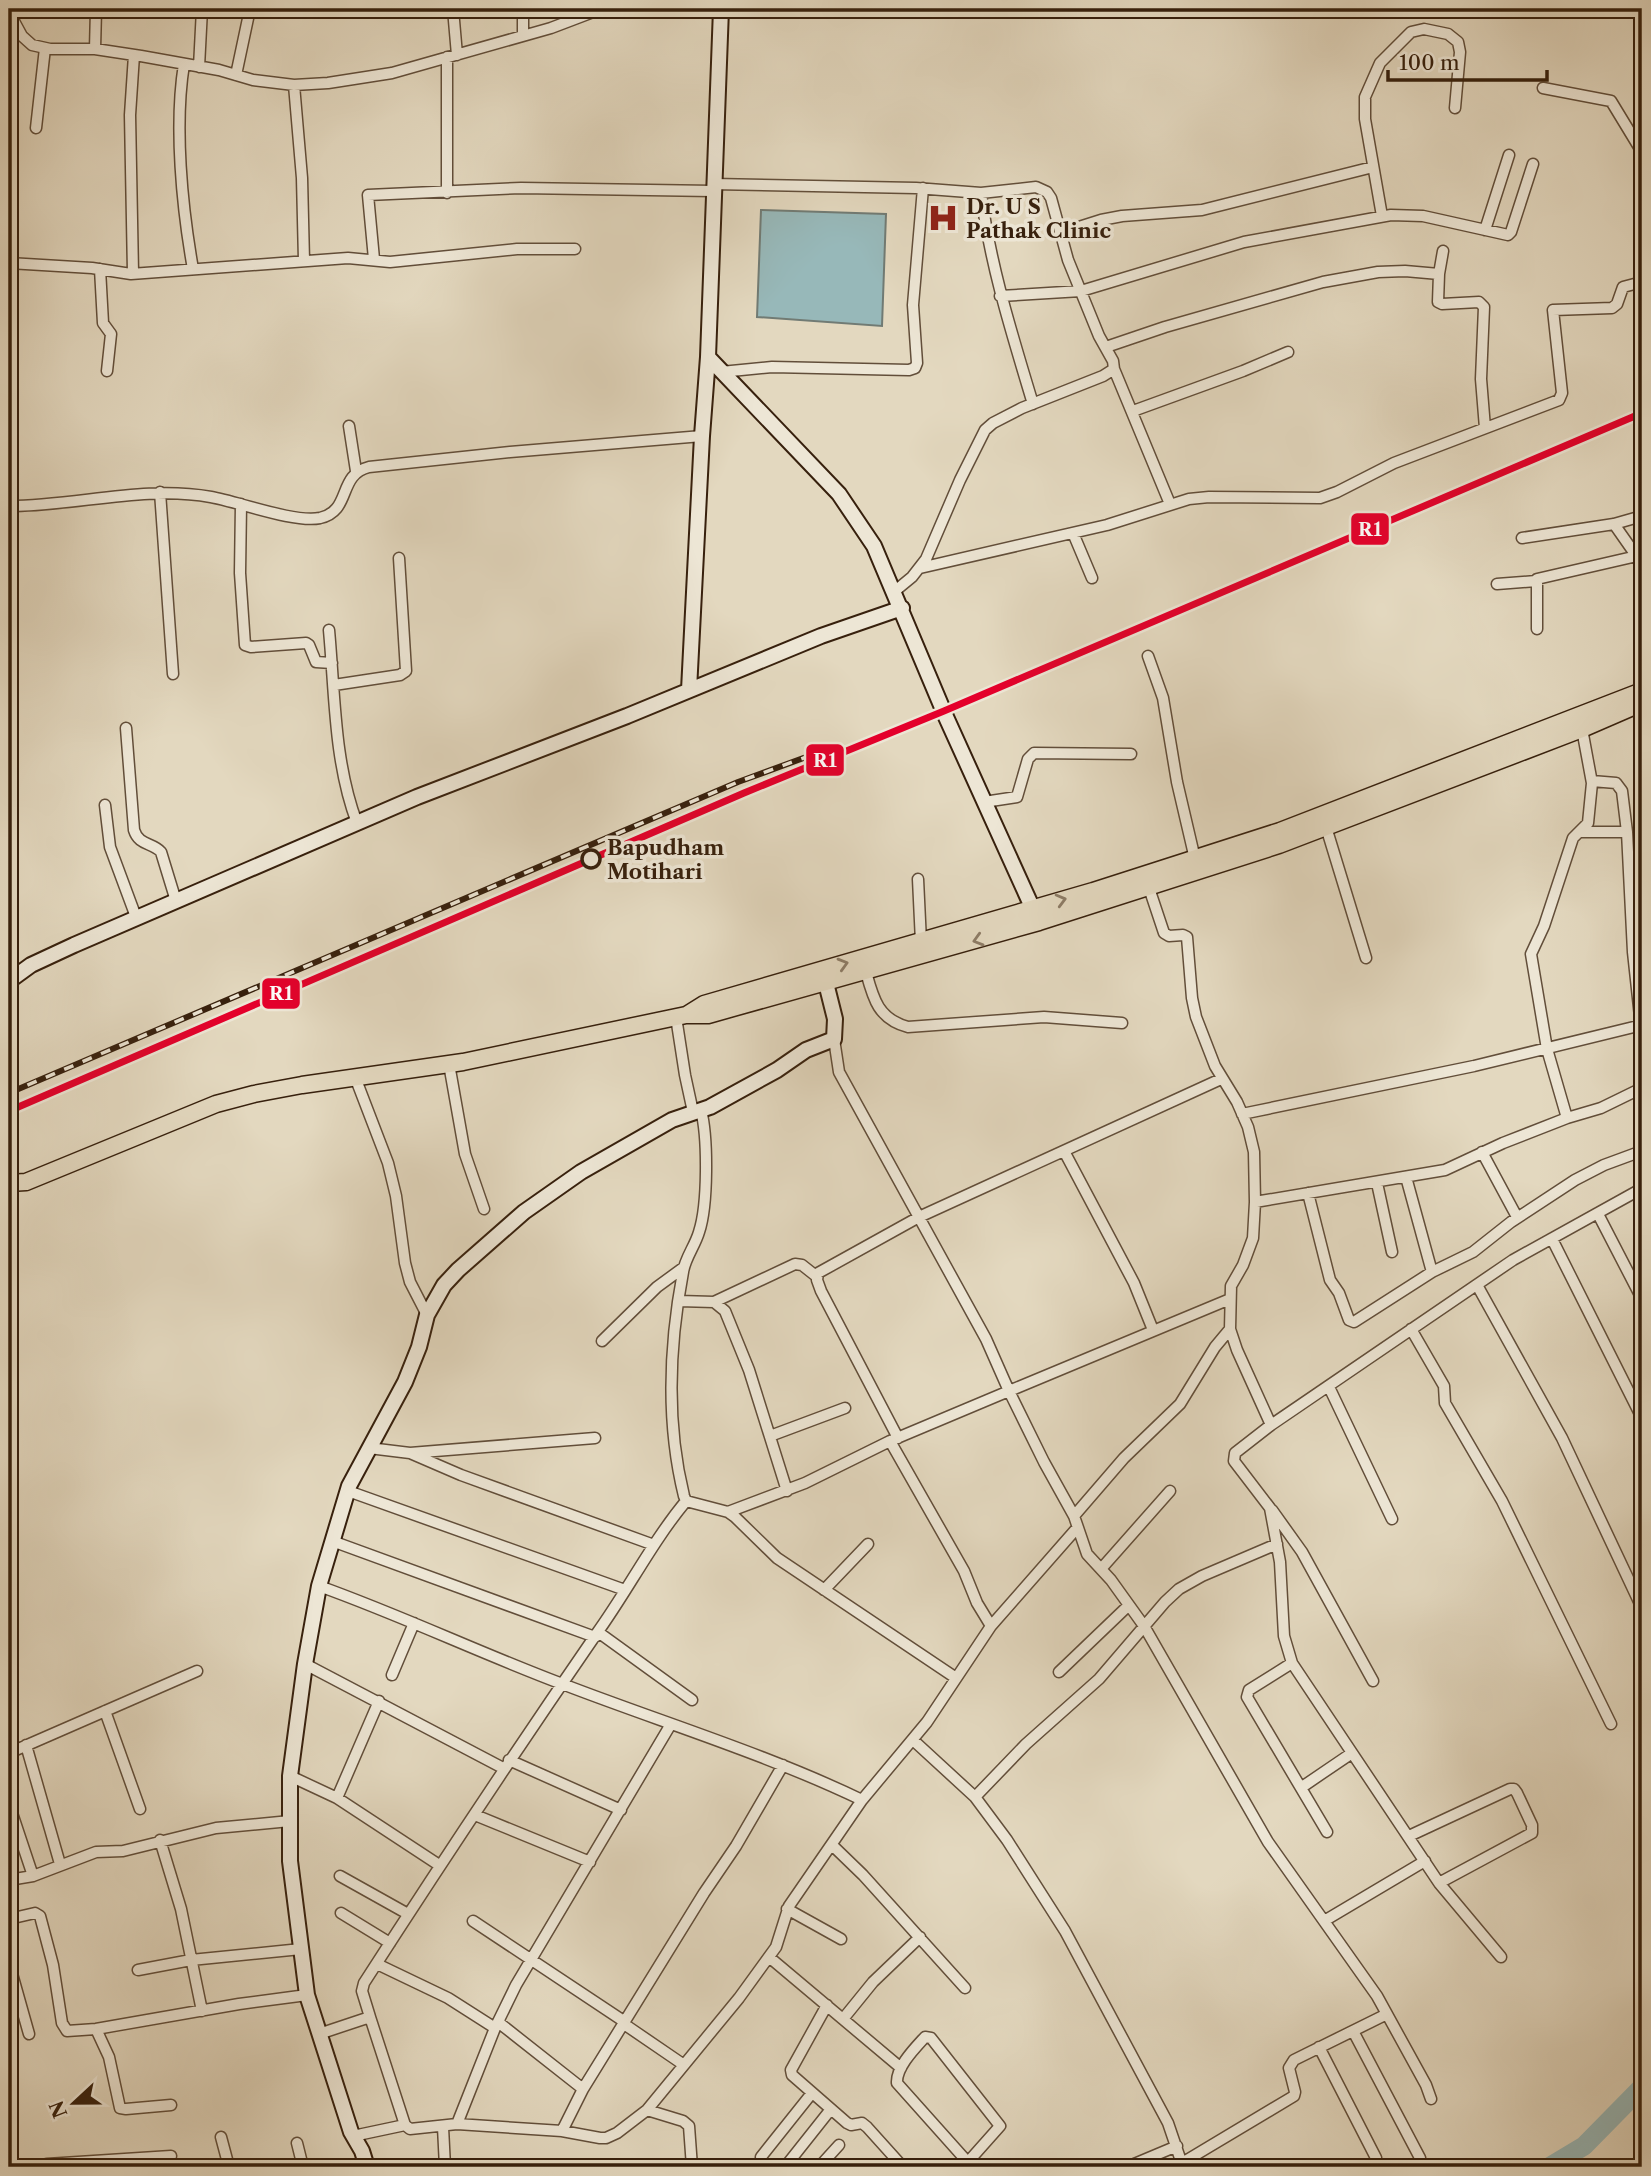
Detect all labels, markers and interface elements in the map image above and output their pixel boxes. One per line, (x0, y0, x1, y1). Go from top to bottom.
scale bar (1388, 38, 1548, 82)
text: 100 m (1399, 50, 1460, 75)
place label: Dr. U S Pathak Clinic (966, 194, 1111, 243)
hospital icon: Dr. U S Pathak Clinic (926, 201, 960, 235)
line badge: R1 (1350, 512, 1390, 546)
text: R1 (1358, 518, 1382, 541)
line badge: R1 (805, 743, 845, 777)
text: R1 (813, 749, 837, 772)
place label: Bapudham Motihari (607, 835, 724, 884)
marker: Bapudham Motihari (581, 849, 601, 869)
one-way arrow (1055, 894, 1067, 908)
one-way arrow (973, 932, 985, 946)
one-way arrow (837, 958, 849, 973)
line badge: R1 (261, 977, 301, 1010)
text: R1 (269, 982, 293, 1005)
north arrow (38, 2068, 108, 2138)
text: N (45, 2097, 72, 2121)

